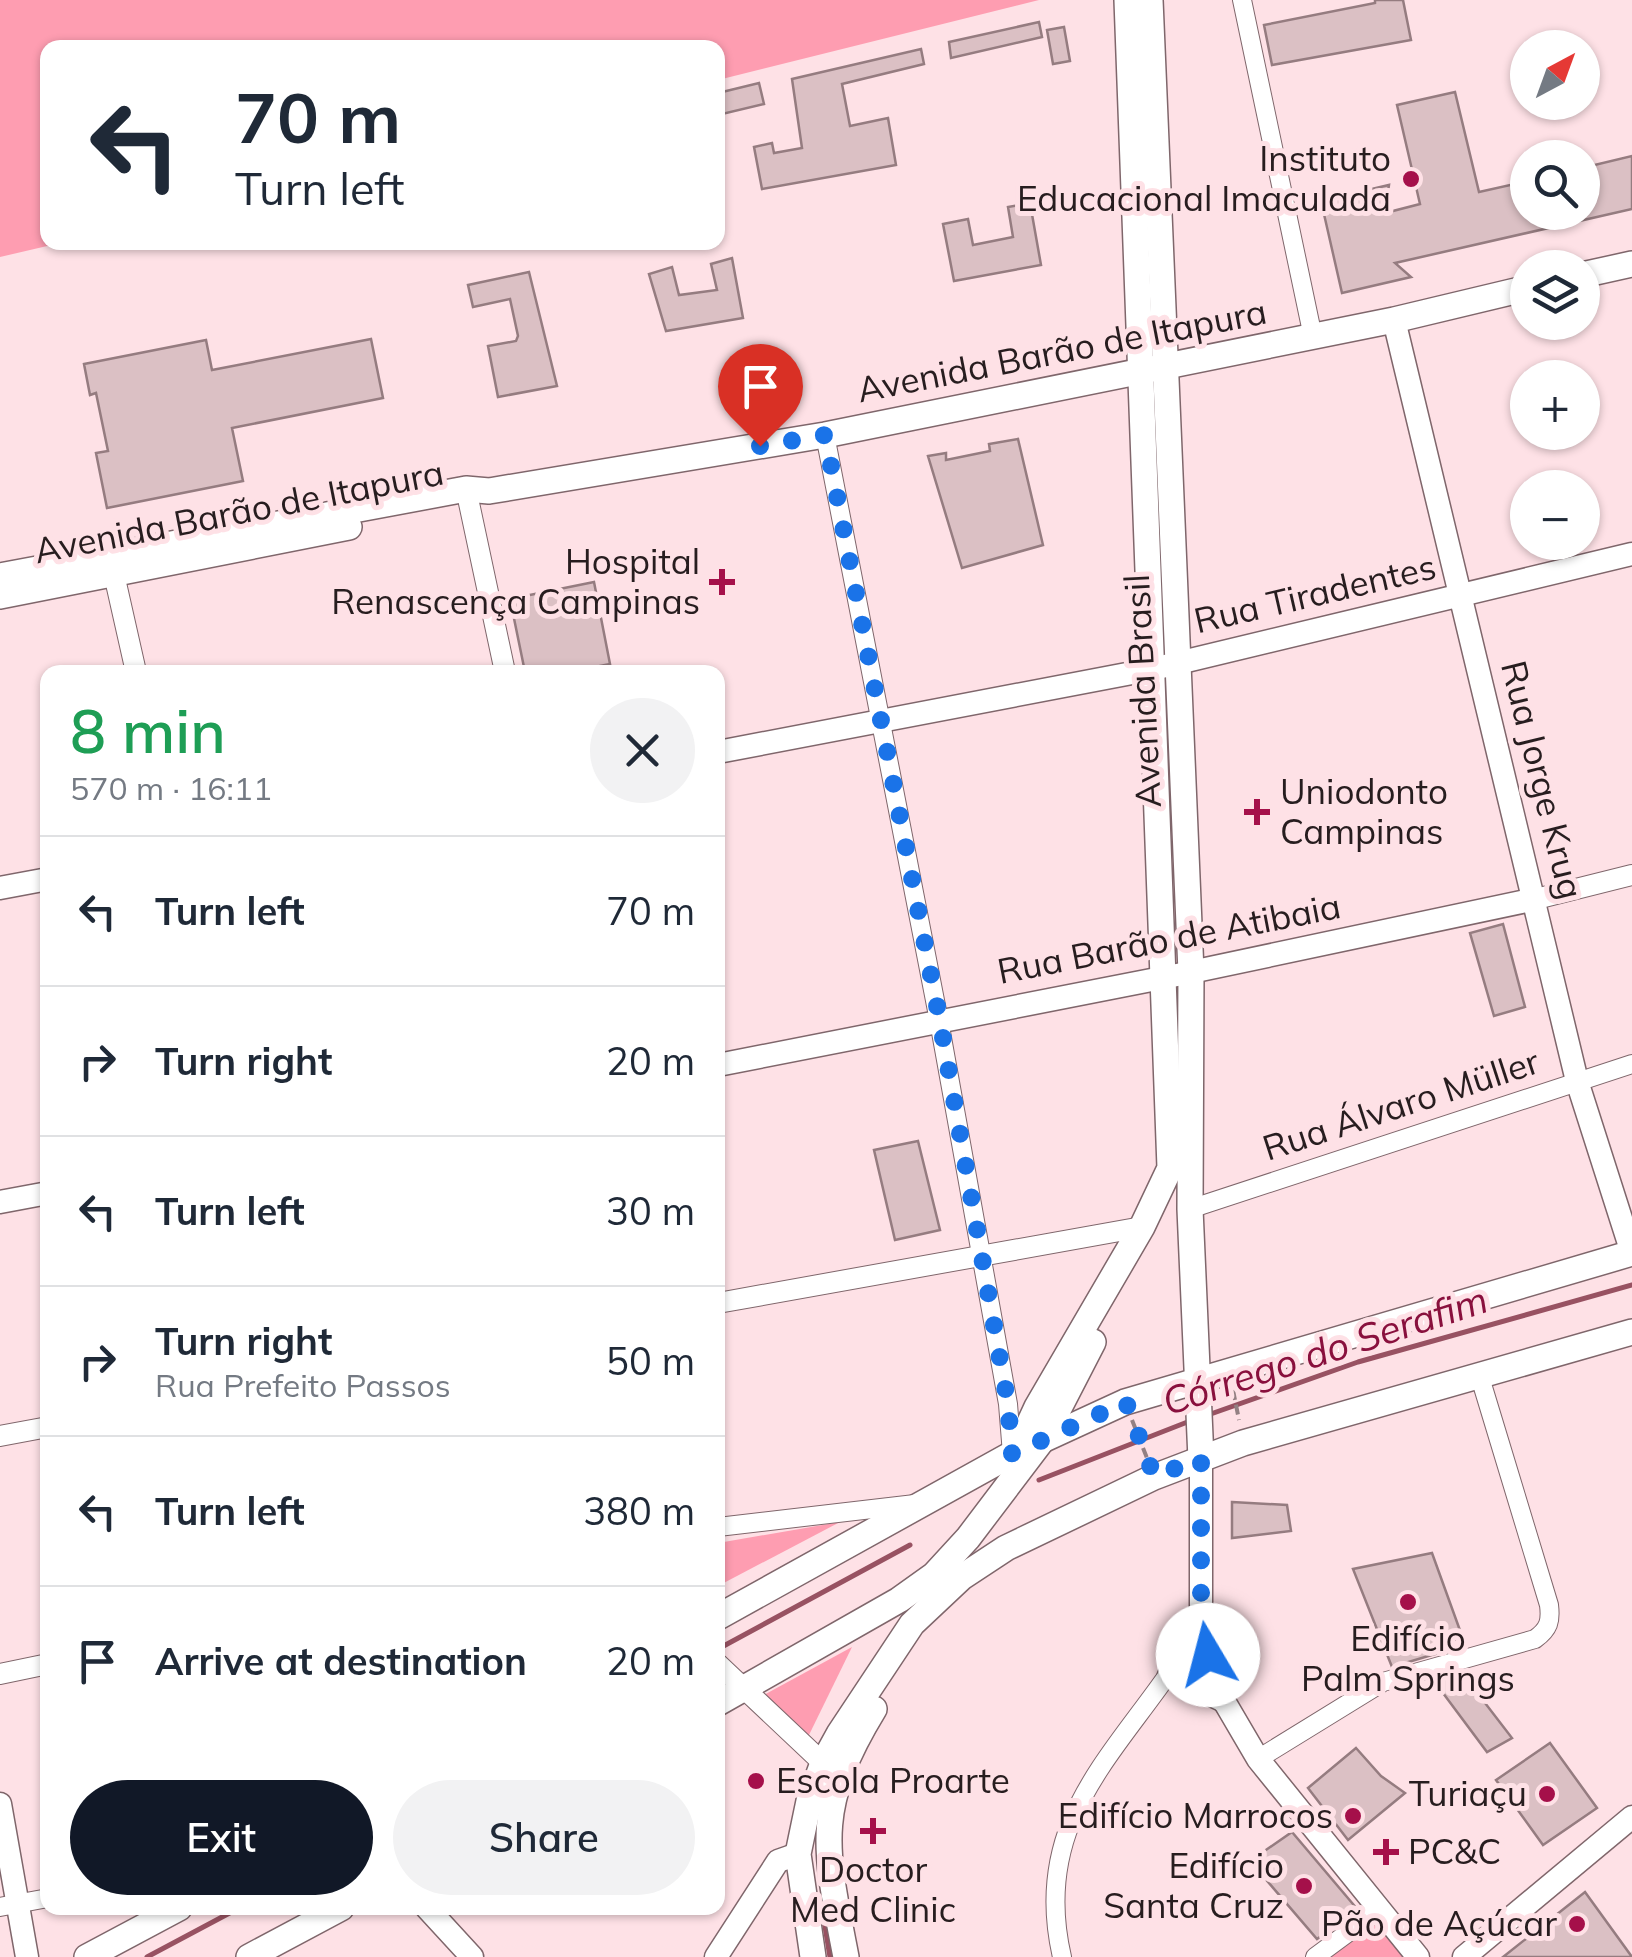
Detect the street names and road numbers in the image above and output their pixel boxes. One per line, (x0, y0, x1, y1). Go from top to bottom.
street label: Avenida Barão de Itapura (853, 289, 1270, 411)
street label: Avenida Barão de Itapura (30, 450, 447, 572)
street label: Rua Tiradentes (1190, 544, 1440, 642)
street label: Avenida Brasil (1114, 573, 1170, 809)
street label: Rua Jorge Krug (1492, 656, 1594, 903)
street label: Rua Barão de Atibaia (994, 883, 1344, 993)
street label: Rua Álvaro Müller (1257, 1039, 1545, 1169)

